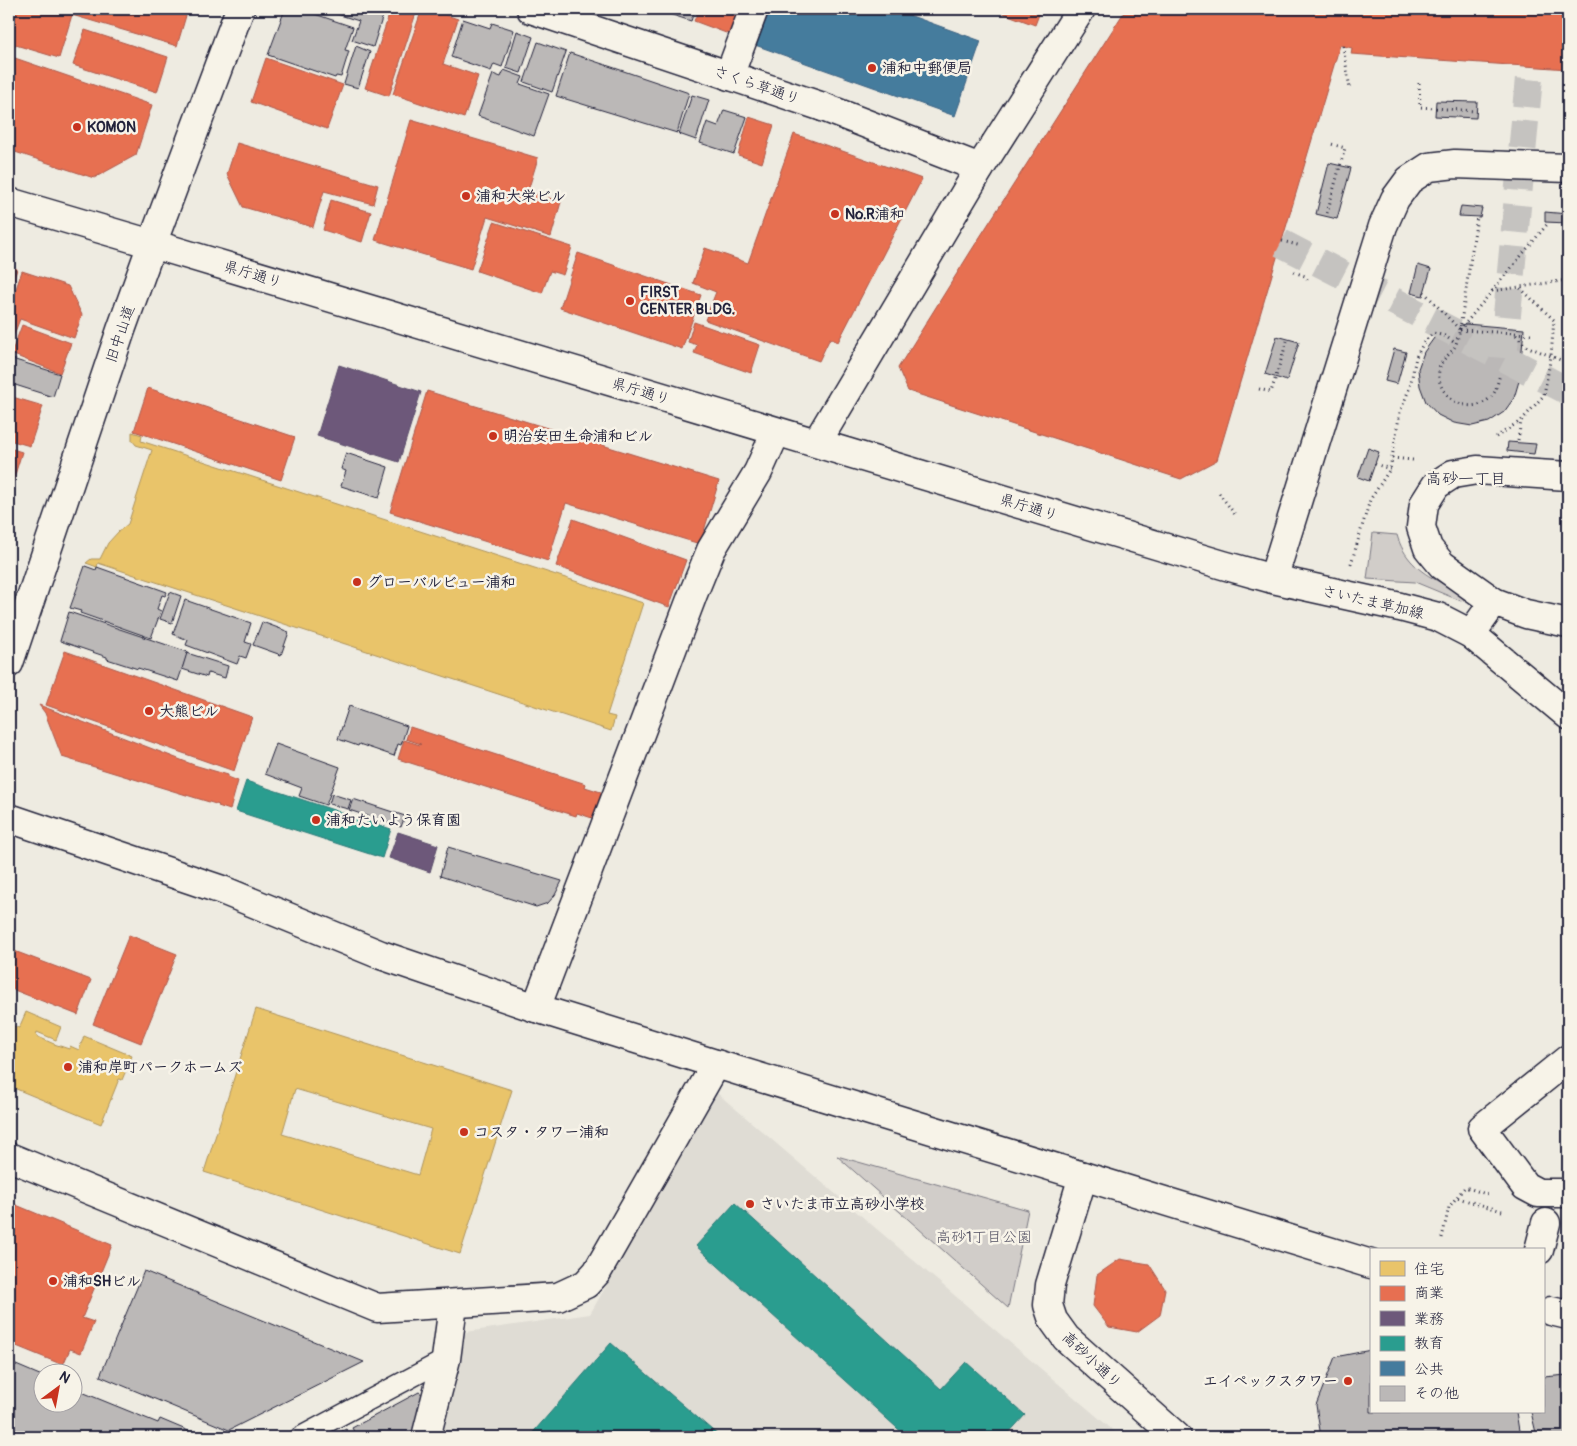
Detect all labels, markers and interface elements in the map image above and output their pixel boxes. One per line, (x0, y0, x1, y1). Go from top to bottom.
place label: 浦和中郵便局 (882, 59, 972, 78)
street label: さくら草通り (711, 62, 802, 109)
marker: 浦和中郵便局 (866, 62, 878, 74)
place label: KOMON (87, 118, 136, 137)
marker: KOMON (71, 121, 83, 133)
place label: 浦和大栄ビル (476, 187, 566, 206)
marker: 浦和大栄ビル (460, 190, 472, 202)
place label: No.R浦和 (845, 205, 905, 224)
marker: No.R浦和 (829, 208, 841, 220)
street label: 県庁通り (221, 257, 284, 292)
place label: FIRST CENTER BLDG. (640, 283, 735, 319)
marker: FIRST CENTER BLDG. (624, 295, 636, 307)
street label: 旧中山道 (102, 303, 139, 366)
street label: 県庁通り (609, 374, 672, 409)
place label: 明治安田生命浦和ビル (503, 427, 653, 446)
marker: 明治安田生命浦和ビル (487, 430, 499, 442)
district label: 高砂一丁目 (1426, 469, 1506, 489)
street label: 県庁通り (997, 490, 1060, 525)
place label: グローバルビュー浦和 (367, 573, 516, 592)
marker: グローバルビュー浦和 (351, 576, 363, 588)
street label: さいたま草加線 (1320, 581, 1426, 623)
place label: 大熊ビル (159, 702, 219, 721)
marker: 大熊ビル (143, 705, 155, 717)
place label: 浦和たいよう保育園 (326, 811, 461, 830)
marker: 浦和たいよう保育園 (310, 814, 322, 826)
place label: 浦和岸町パークホームズ (78, 1058, 242, 1077)
marker: 浦和岸町パークホームズ (62, 1061, 74, 1073)
place label: コスタ・タワー浦和 (474, 1123, 609, 1142)
marker: コスタ・タワー浦和 (458, 1126, 470, 1138)
place label: さいたま市立高砂小学校 (760, 1195, 925, 1214)
marker: さいたま市立高砂小学校 (744, 1198, 756, 1210)
park label: 高砂1丁目公園 (936, 1228, 1032, 1247)
legend (1370, 1248, 1544, 1414)
text: 住宅 (1414, 1260, 1444, 1279)
place label: 浦和SHビル (63, 1272, 141, 1291)
marker: 浦和SHビル (47, 1275, 59, 1287)
text: 商業 (1414, 1284, 1444, 1303)
text: 業務 (1414, 1310, 1444, 1329)
street label: 高砂小通り (1058, 1328, 1126, 1393)
text: 教育 (1414, 1334, 1444, 1353)
text: 公共 (1414, 1360, 1444, 1379)
north arrow (32, 1364, 82, 1414)
text: N (56, 1368, 73, 1387)
place label: エイペックスタワー (1203, 1372, 1338, 1391)
marker: エイペックスタワー (1342, 1375, 1354, 1387)
text: その他 (1414, 1384, 1459, 1403)

